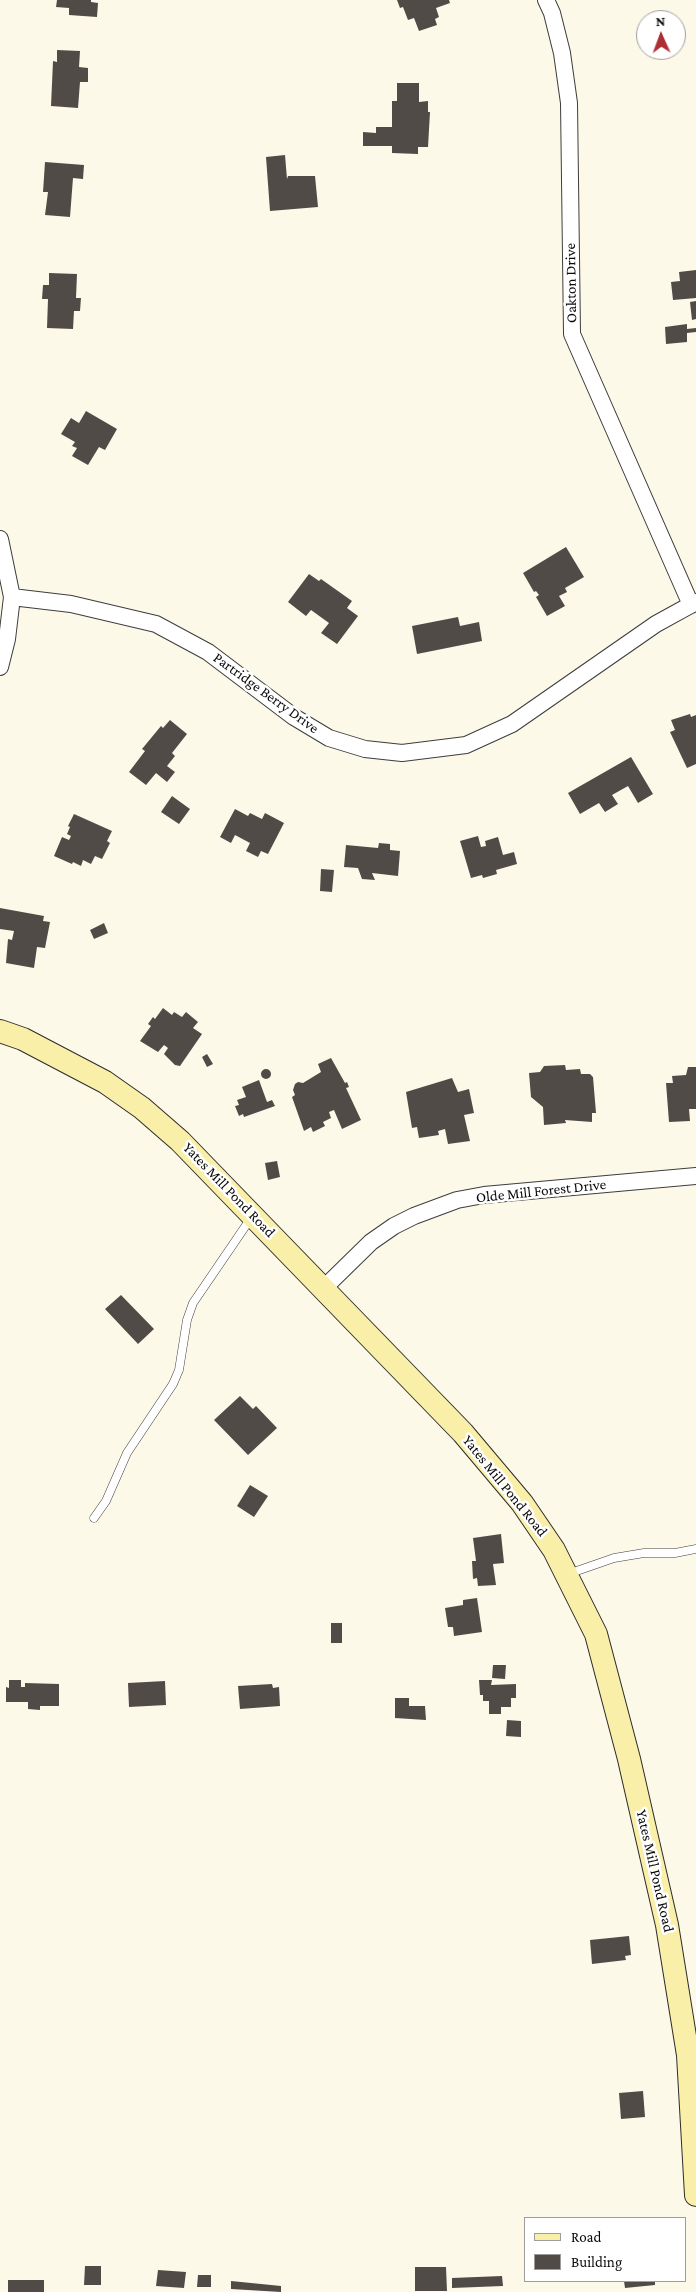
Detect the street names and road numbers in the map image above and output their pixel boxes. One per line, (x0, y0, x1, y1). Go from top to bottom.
street label: Oakton Drive (561, 243, 581, 323)
street label: Partridge Berry Drive (210, 649, 322, 737)
street label: Yates Mill Pond Road (179, 1139, 279, 1241)
street label: Olde Mill Forest Drive (475, 1175, 607, 1207)
street label: Yates Mill Pond Road (459, 1432, 551, 1540)
street label: Yates Mill Pond Road (632, 1808, 678, 1934)

